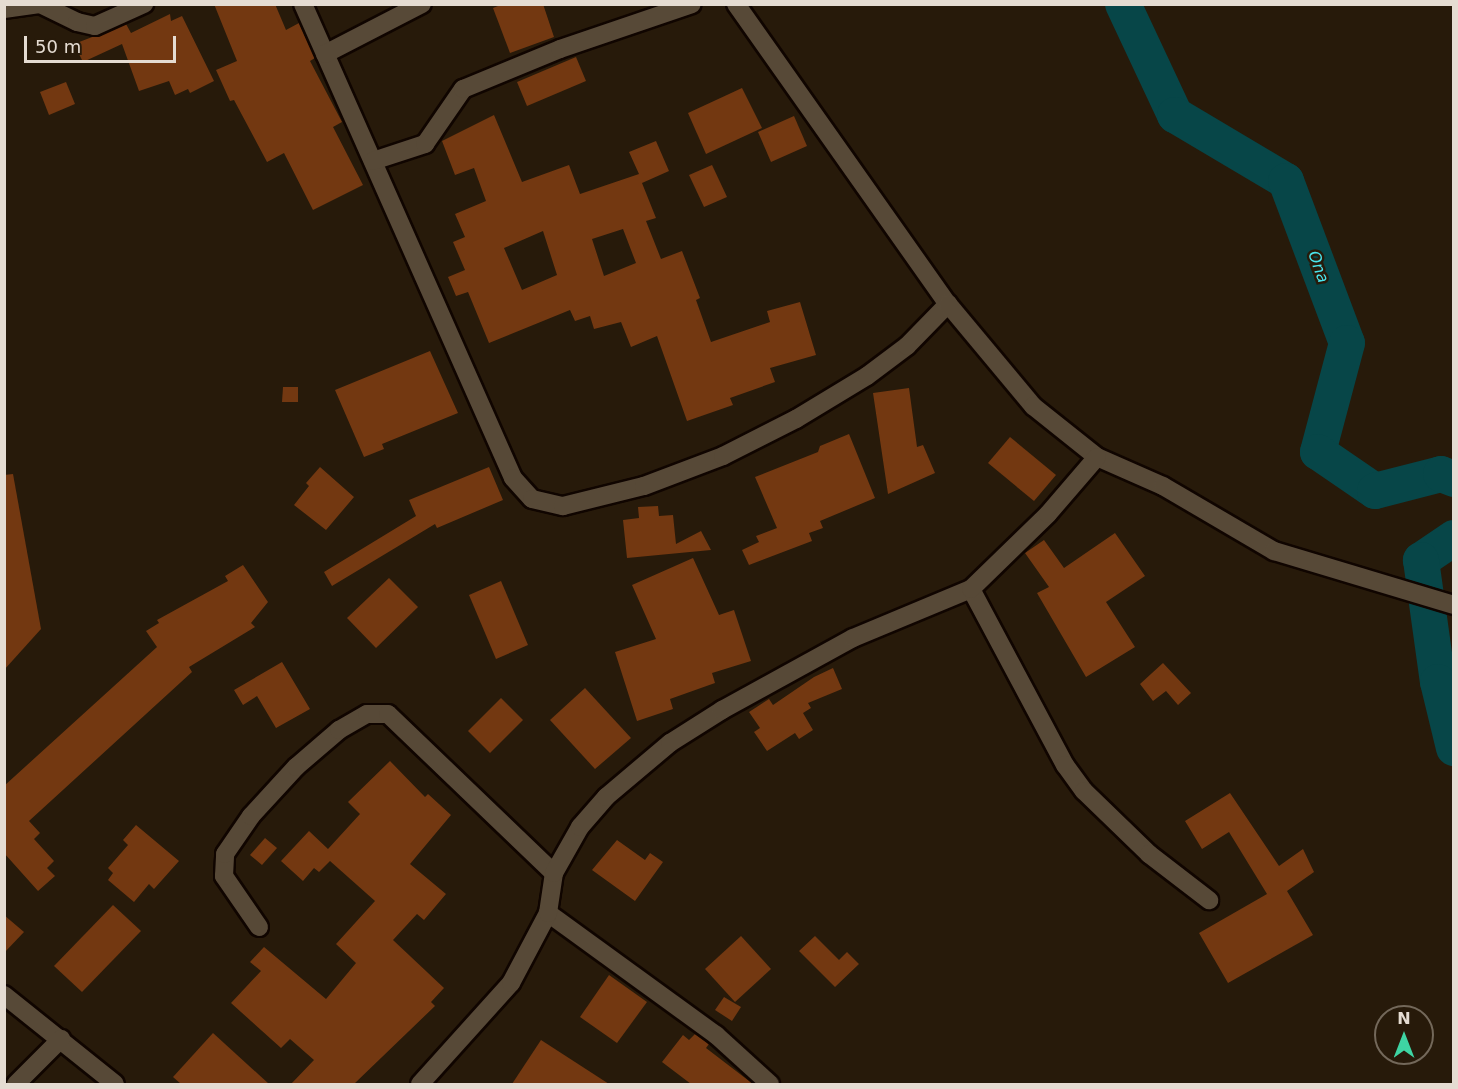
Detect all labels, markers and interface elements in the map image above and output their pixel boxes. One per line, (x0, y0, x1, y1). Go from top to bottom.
scale bar (27, 24, 178, 62)
text: 50 m (35, 36, 81, 57)
water label: Ona (1303, 248, 1333, 286)
north arrow (1374, 1005, 1434, 1065)
text: N (1397, 1009, 1411, 1028)

